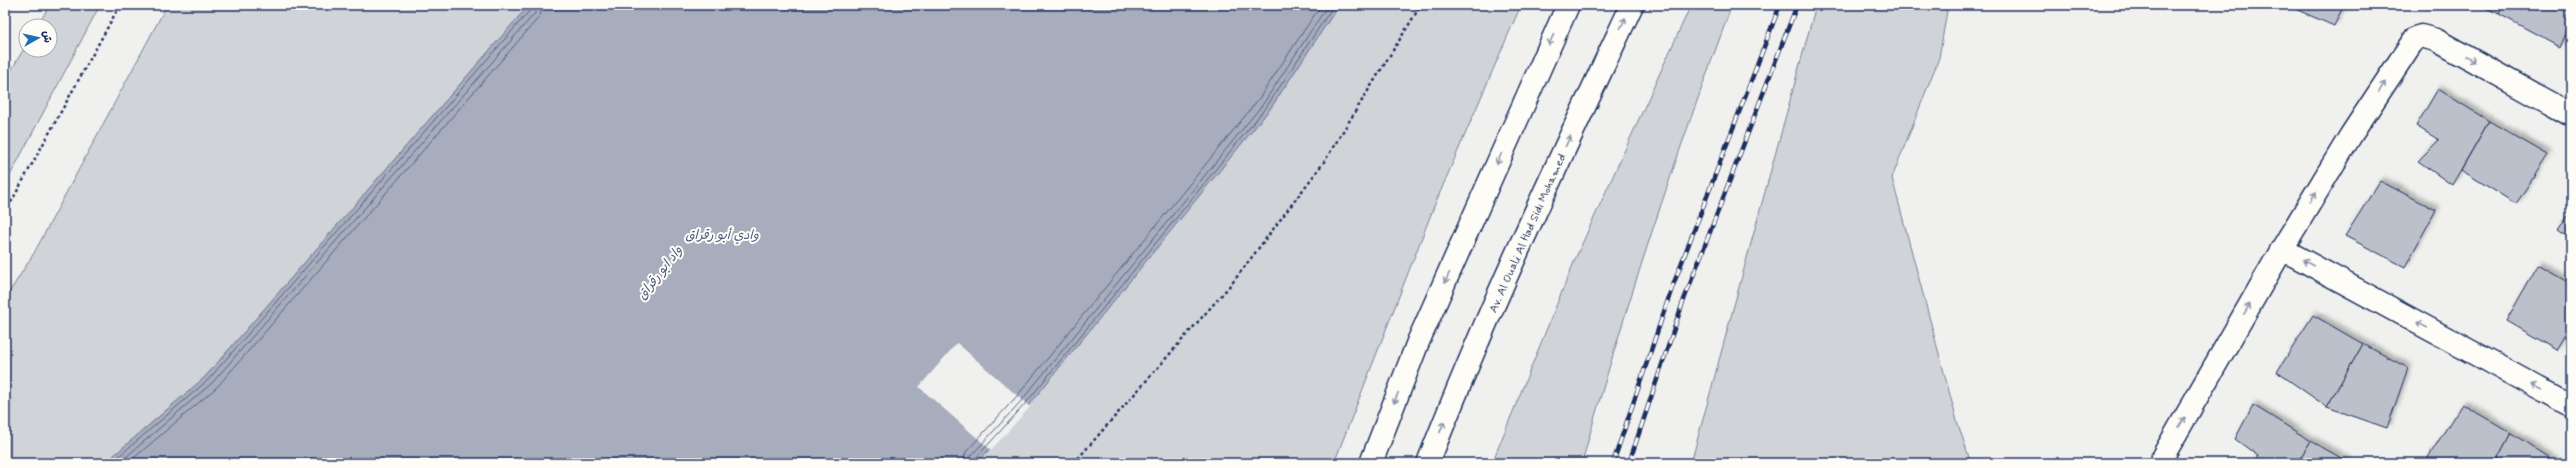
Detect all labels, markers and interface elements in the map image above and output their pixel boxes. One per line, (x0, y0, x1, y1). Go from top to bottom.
north arrow (18, 18, 58, 58)
one-way arrow (1620, 18, 1627, 30)
text: ش (39, 30, 55, 44)
one-way arrow (1547, 34, 1555, 46)
one-way arrow (2464, 56, 2476, 63)
one-way arrow (2378, 81, 2386, 93)
one-way arrow (1565, 135, 1572, 147)
street label: Av. Al Ouali Al Had Sidi Mohamed (1486, 151, 1570, 315)
one-way arrow (1495, 153, 1502, 165)
one-way arrow (2310, 191, 2318, 203)
water label: وادي أبو رقراق (685, 227, 759, 244)
water label: واد ابو رقراق (634, 243, 686, 303)
one-way arrow (2302, 259, 2314, 267)
one-way arrow (1442, 272, 1450, 284)
one-way arrow (2244, 303, 2252, 315)
one-way arrow (2417, 321, 2429, 329)
one-way arrow (2531, 383, 2543, 391)
one-way arrow (1391, 392, 1399, 404)
one-way arrow (2179, 416, 2187, 428)
one-way arrow (1439, 421, 1447, 433)

